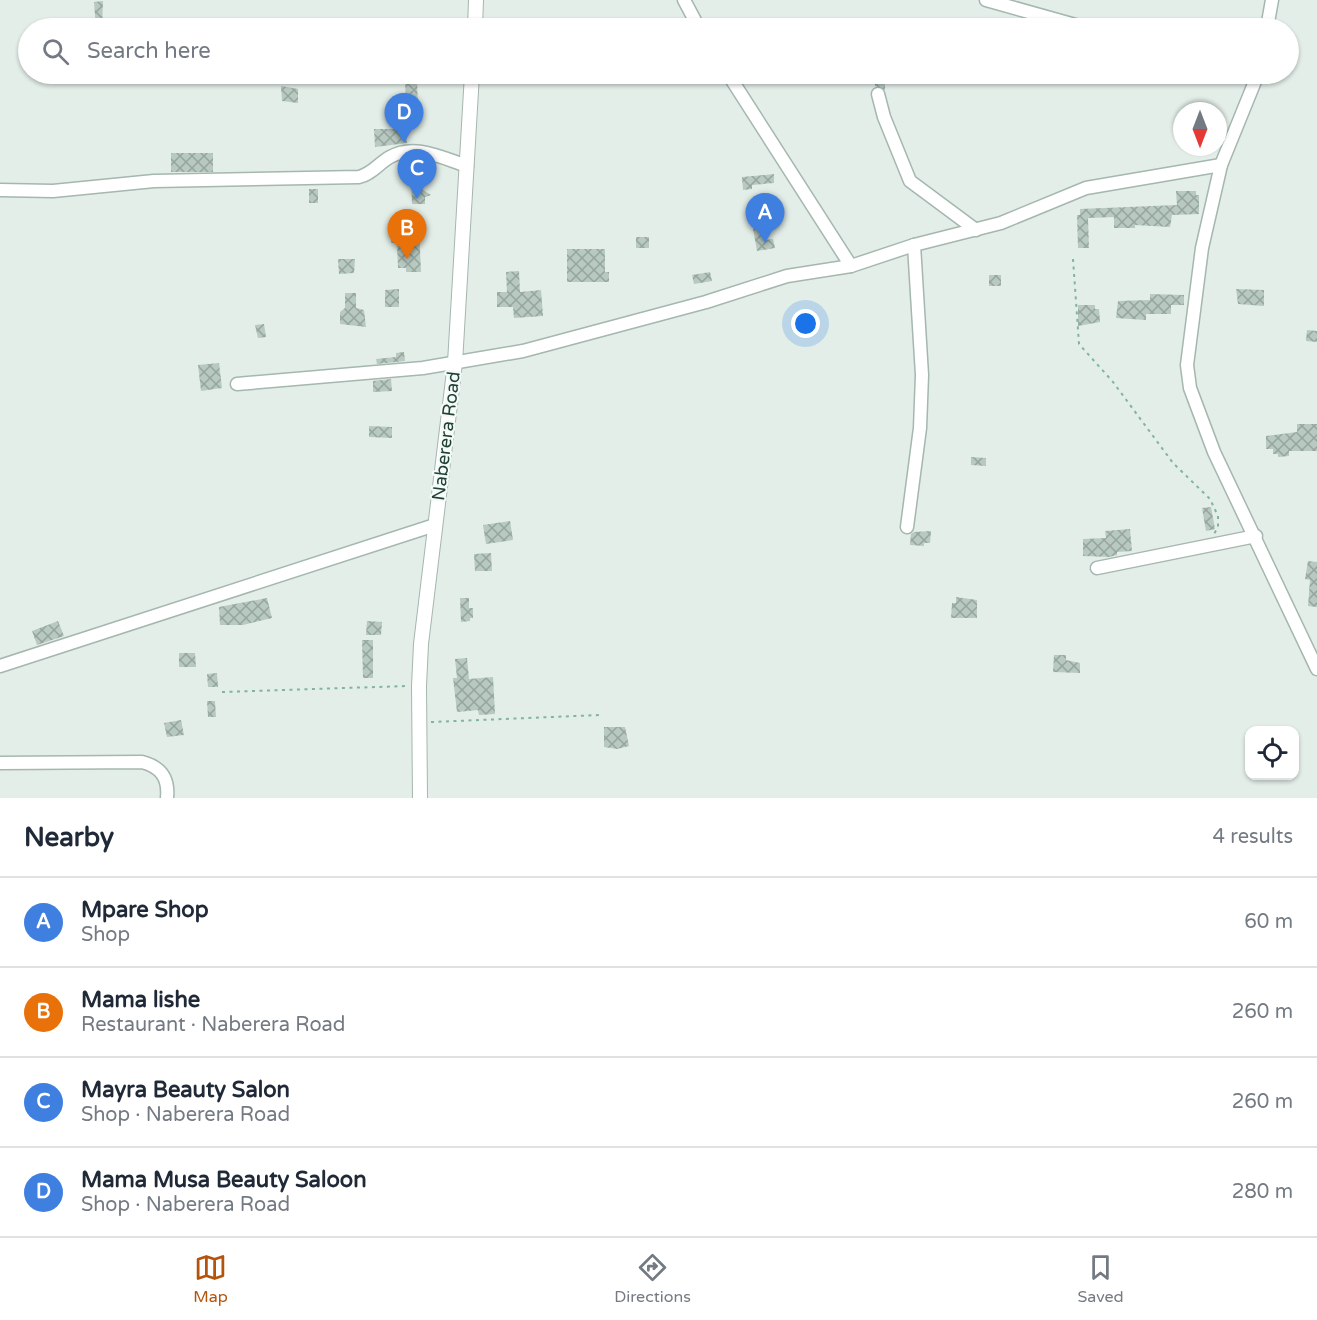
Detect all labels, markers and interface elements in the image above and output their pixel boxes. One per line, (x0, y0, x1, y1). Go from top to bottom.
search box (18, 18, 1299, 84)
icon: search (39, 35, 72, 68)
text: Search here (87, 38, 211, 64)
pin: D (384, 94, 424, 143)
north arrow (1173, 102, 1227, 156)
pin: C (398, 150, 436, 199)
pin: A (746, 194, 784, 243)
pin: B (388, 210, 426, 259)
your location (791, 309, 820, 338)
street label: Naberera Road (427, 370, 465, 502)
map controls (1245, 726, 1299, 780)
button: locate (1245, 726, 1299, 780)
text: Nearby (24, 822, 114, 853)
text: 4 results (1213, 825, 1293, 849)
text: Mpare Shop (81, 897, 209, 923)
text: A (36, 910, 51, 934)
text: 60 m (1244, 910, 1293, 934)
text: Shop (81, 923, 130, 947)
text: Mama lishe (81, 987, 200, 1013)
text: B (37, 1000, 50, 1024)
text: 260 m (1232, 1000, 1293, 1024)
text: Restaurant · Naberera Road (81, 1013, 345, 1037)
text: Mayra Beauty Salon (81, 1077, 290, 1103)
text: C (37, 1090, 50, 1114)
text: 260 m (1232, 1090, 1293, 1114)
text: Shop · Naberera Road (81, 1103, 290, 1127)
text: Mama Musa Beauty Saloon (81, 1167, 367, 1193)
text: D (36, 1180, 51, 1204)
text: 280 m (1232, 1180, 1293, 1204)
text: Shop · Naberera Road (81, 1193, 290, 1217)
tab: Map (193, 1251, 228, 1307)
tab: Directions (614, 1251, 691, 1307)
tab: Saved (1077, 1251, 1124, 1307)

